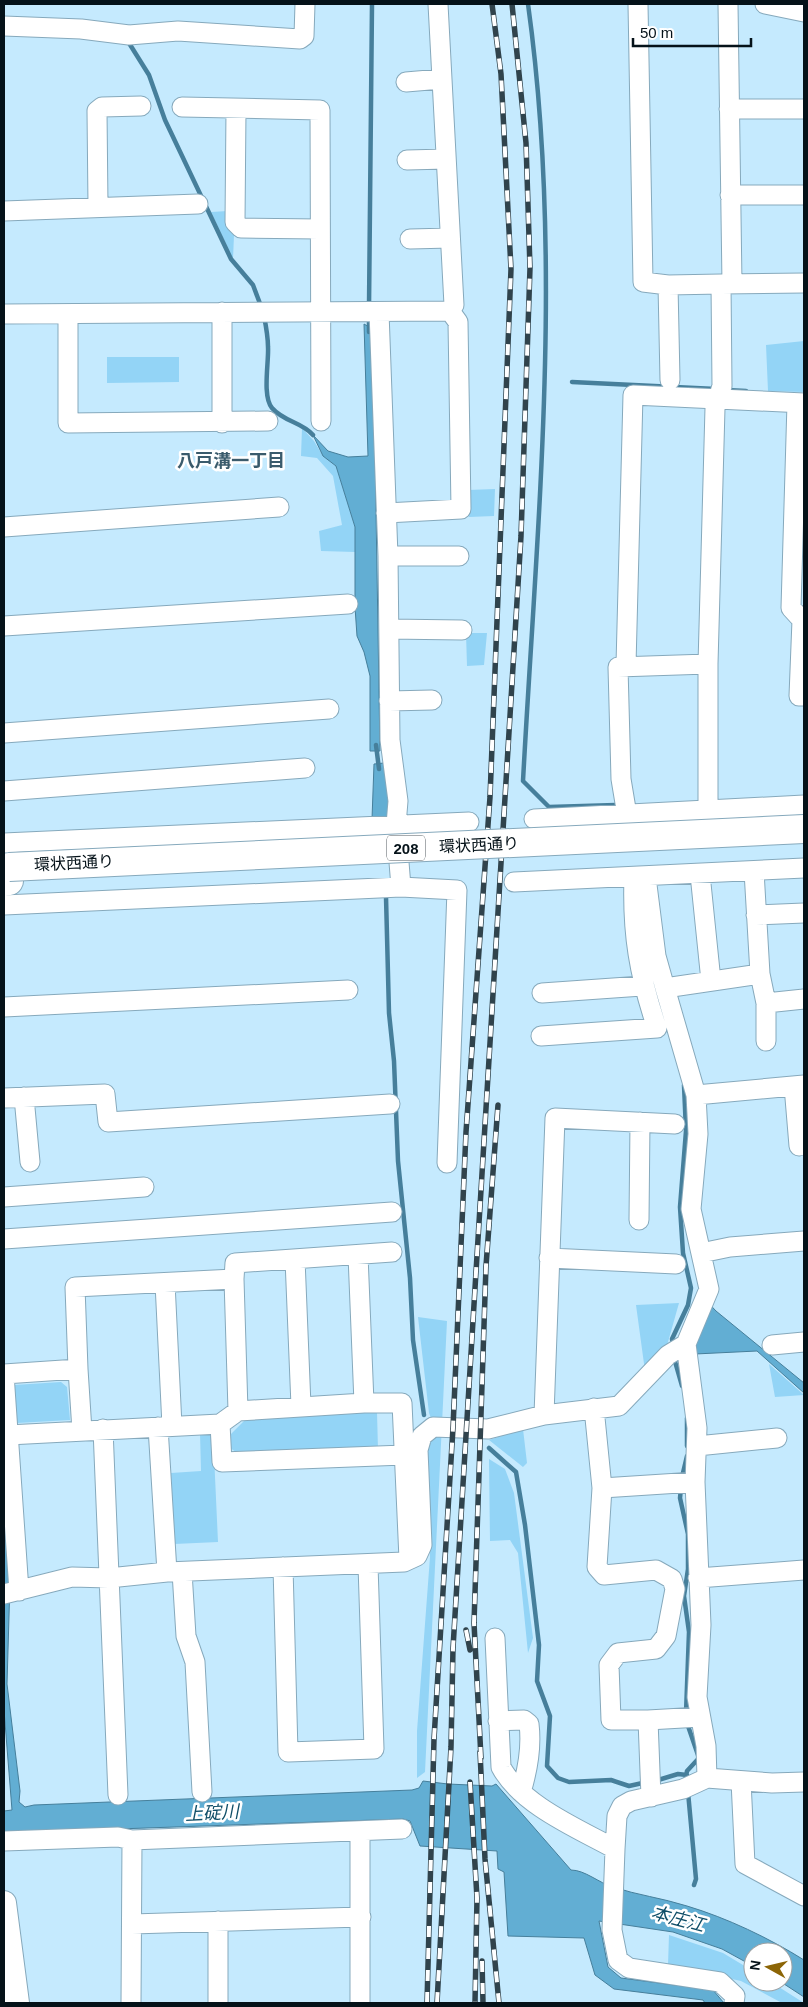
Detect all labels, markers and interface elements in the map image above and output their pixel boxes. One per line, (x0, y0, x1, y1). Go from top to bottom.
scale bar (633, 15, 750, 47)
text: 50 m (640, 24, 673, 41)
district label: 八戸溝一丁目 (177, 451, 285, 471)
street label: 環状西通り (439, 834, 519, 856)
road number: 208 (387, 836, 425, 860)
street label: 環状西通り (34, 852, 114, 874)
water label: 上碇川 (185, 1801, 241, 1824)
water label: 本庄江 (649, 1902, 709, 1936)
north arrow (743, 1942, 793, 1992)
text: N (746, 1959, 764, 1971)

